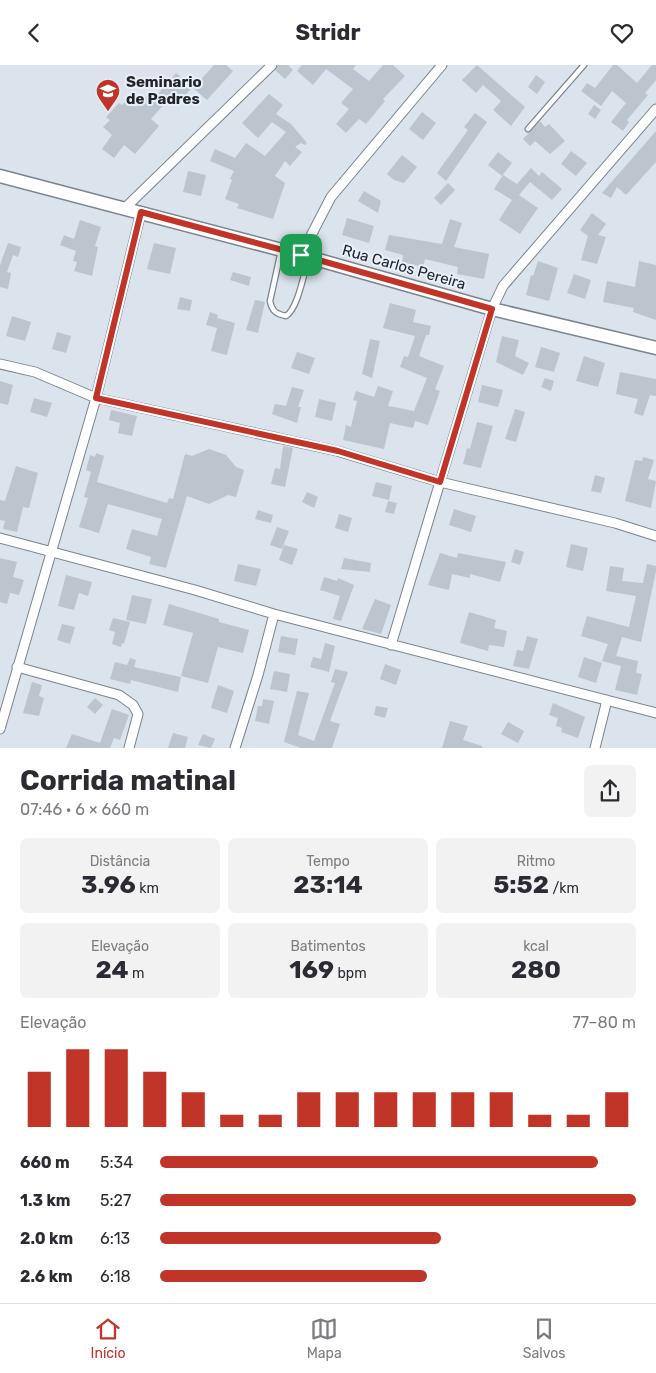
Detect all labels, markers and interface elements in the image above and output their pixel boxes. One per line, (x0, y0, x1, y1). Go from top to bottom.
icon: back (20, 19, 48, 47)
text: Stridr (295, 19, 361, 46)
icon: heart (608, 19, 636, 47)
place label: Seminario de Padres (126, 73, 202, 108)
school or university icon: Seminario de Padres (95, 78, 121, 112)
pin (280, 234, 322, 276)
icon: arrive (287, 241, 315, 269)
street label: Rua Carlos Pereira (340, 241, 468, 293)
text: Corrida matinal (20, 764, 236, 797)
button: share (584, 765, 636, 817)
text: 07:46 · 6 × 660 m (20, 800, 149, 819)
text: Distância (90, 853, 150, 870)
text: Tempo (306, 853, 350, 870)
text: Ritmo (517, 853, 555, 870)
text: 3.96 (81, 870, 136, 899)
text: 23:14 (293, 870, 363, 899)
text: 5:52 (493, 870, 549, 899)
text: km (136, 880, 159, 897)
text: /km (549, 880, 579, 897)
text: Elevação (91, 938, 149, 955)
text: Batimentos (290, 938, 366, 955)
text: kcal (523, 938, 549, 955)
text: 24 (95, 955, 129, 984)
text: 169 (289, 955, 334, 984)
text: 280 (511, 955, 561, 984)
text: m (129, 965, 145, 982)
text: bpm (334, 965, 367, 982)
text: Elevação (20, 1013, 86, 1032)
text: 77–80 m (572, 1013, 636, 1032)
text: 660 m (20, 1153, 70, 1172)
text: 5:34 (100, 1153, 133, 1172)
text: 1.3 km (20, 1191, 70, 1210)
text: 5:27 (100, 1191, 131, 1210)
text: 2.0 km (20, 1229, 73, 1248)
text: 6:13 (100, 1229, 130, 1248)
text: 2.6 km (20, 1267, 73, 1286)
text: 6:18 (100, 1267, 131, 1286)
tab: Início (91, 1315, 125, 1362)
tab: Mapa (307, 1315, 342, 1362)
tab: Salvos (523, 1315, 565, 1362)

